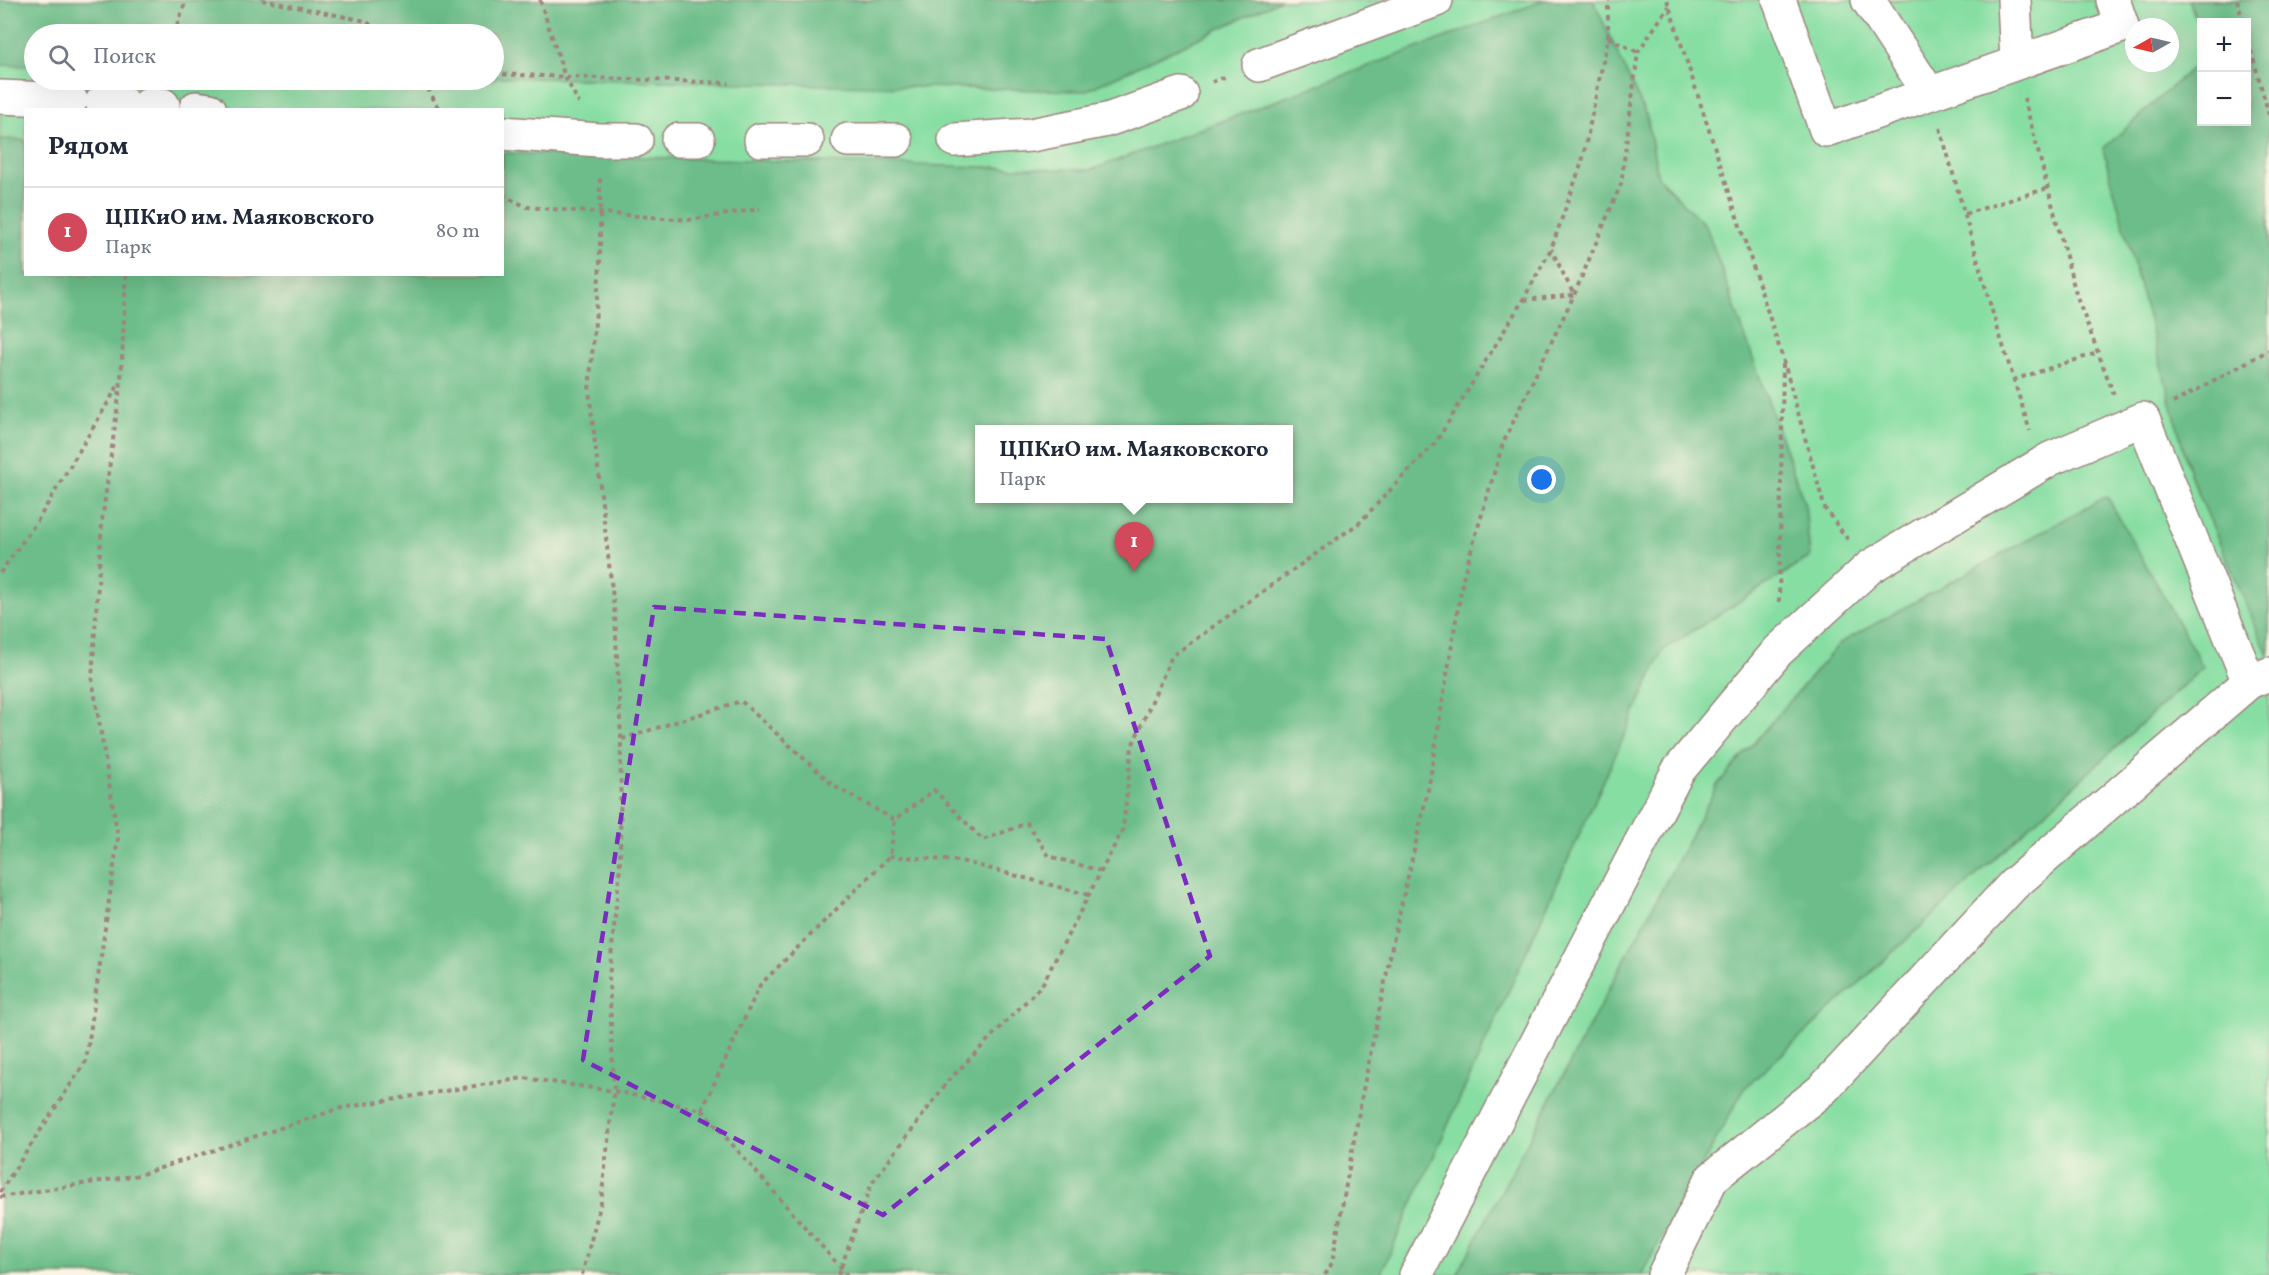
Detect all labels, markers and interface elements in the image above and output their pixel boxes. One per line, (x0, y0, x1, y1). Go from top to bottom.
north arrow (2125, 18, 2179, 72)
map controls (2197, 18, 2251, 126)
button: + (2197, 18, 2251, 72)
search box (24, 24, 504, 90)
icon: search (45, 41, 78, 74)
text: Поиск (93, 42, 156, 73)
button: − (2197, 72, 2251, 126)
text: Рядом (48, 129, 128, 165)
text: ЦПКиО им. Маяковского (105, 203, 374, 234)
text: 1 (63, 218, 72, 246)
text: 80 m (436, 218, 480, 246)
text: Парк (105, 234, 151, 262)
popup (975, 425, 1293, 503)
text: ЦПКиО им. Маяковского (999, 435, 1269, 466)
your location (1527, 465, 1556, 494)
text: Парк (999, 466, 1046, 494)
pin: 1 (1114, 522, 1154, 572)

